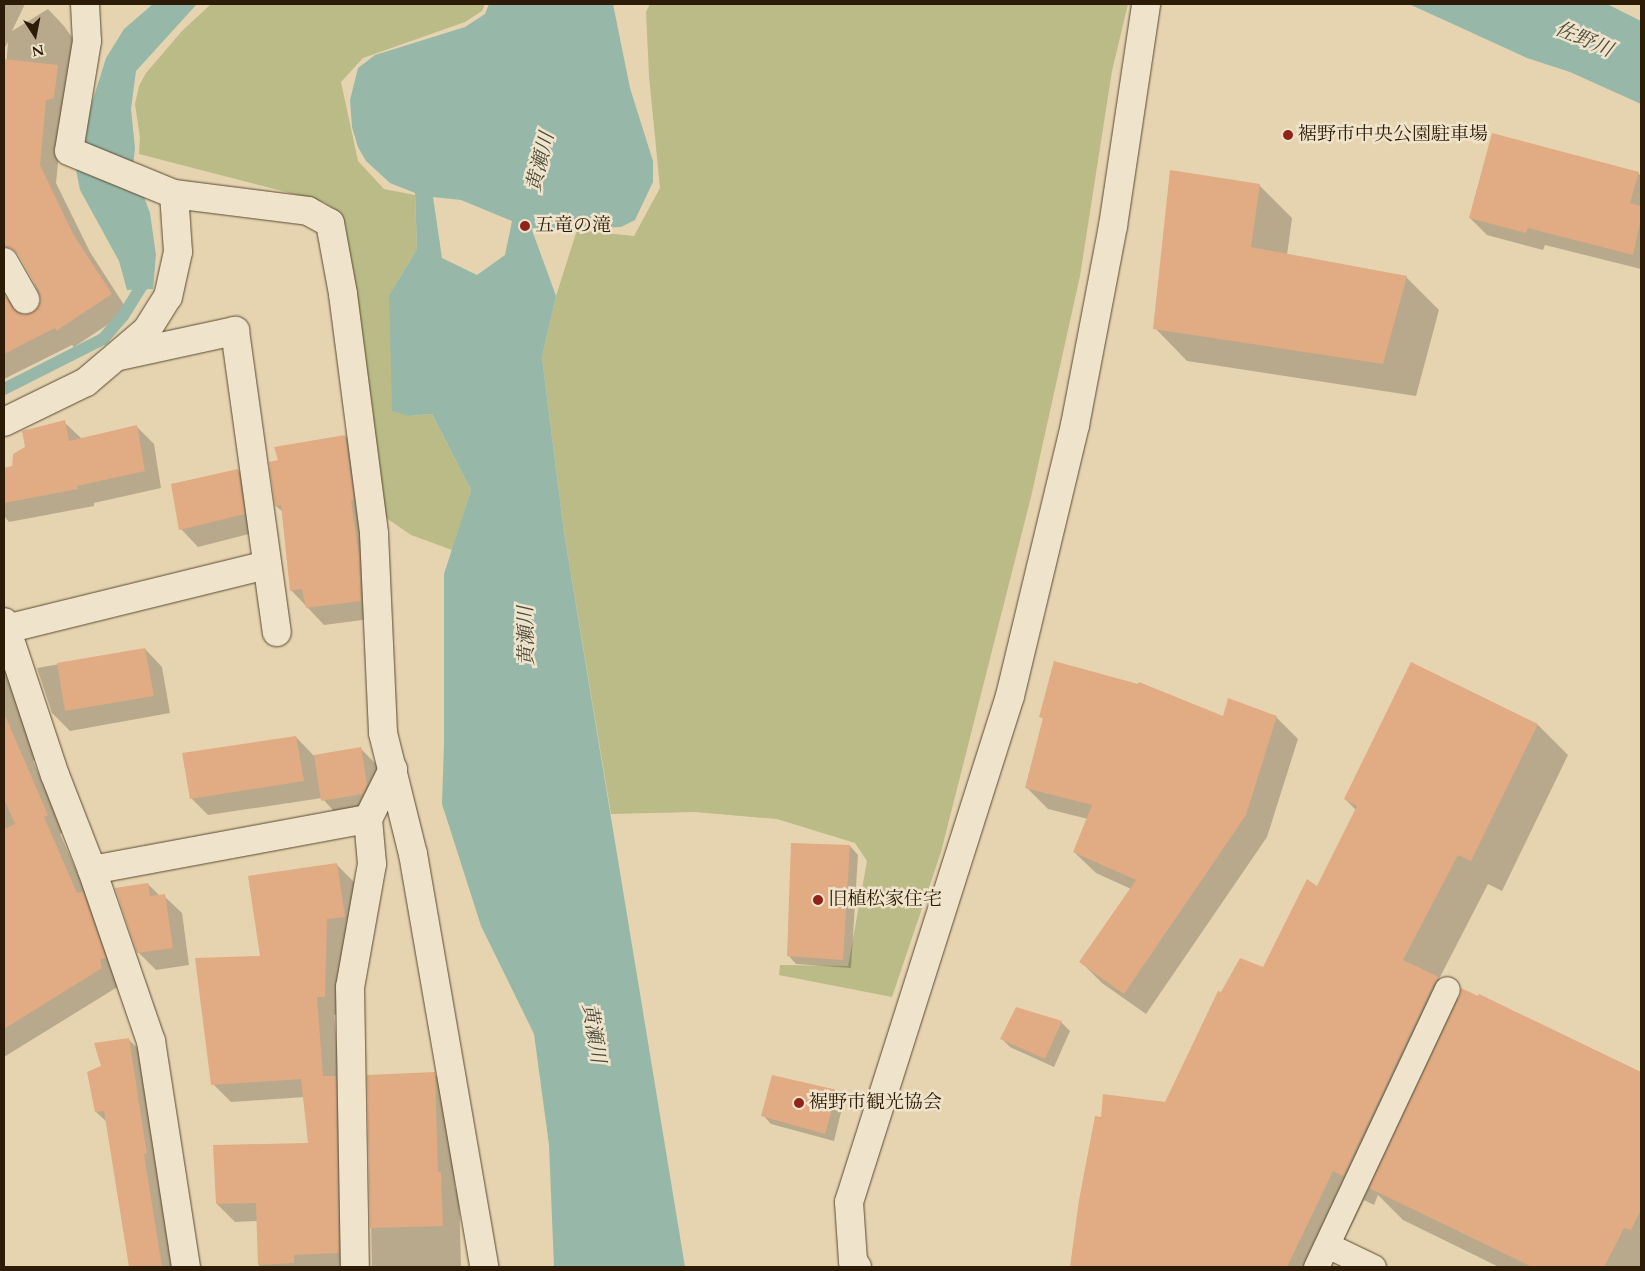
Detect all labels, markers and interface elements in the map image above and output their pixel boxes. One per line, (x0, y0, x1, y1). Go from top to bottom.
north arrow (10, 10, 60, 60)
water label: 佐野川 (1552, 16, 1616, 62)
text: N (30, 40, 46, 61)
place label: 裾野市中央公園駐車場 (1298, 124, 1488, 146)
marker: 裾野市中央公園駐車場 (1282, 129, 1294, 141)
water label: 黄瀬川 (521, 130, 559, 194)
place label: 五竜の滝 (535, 215, 611, 237)
marker: 五竜の滝 (519, 220, 531, 232)
water label: 黄瀬川 (513, 606, 539, 666)
place label: 旧植松家住宅 (828, 889, 942, 911)
marker: 旧植松家住宅 (812, 894, 824, 906)
water label: 黄瀬川 (577, 1001, 611, 1065)
place label: 裾野市観光協会 (809, 1092, 942, 1114)
marker: 裾野市観光協会 (793, 1097, 805, 1109)

